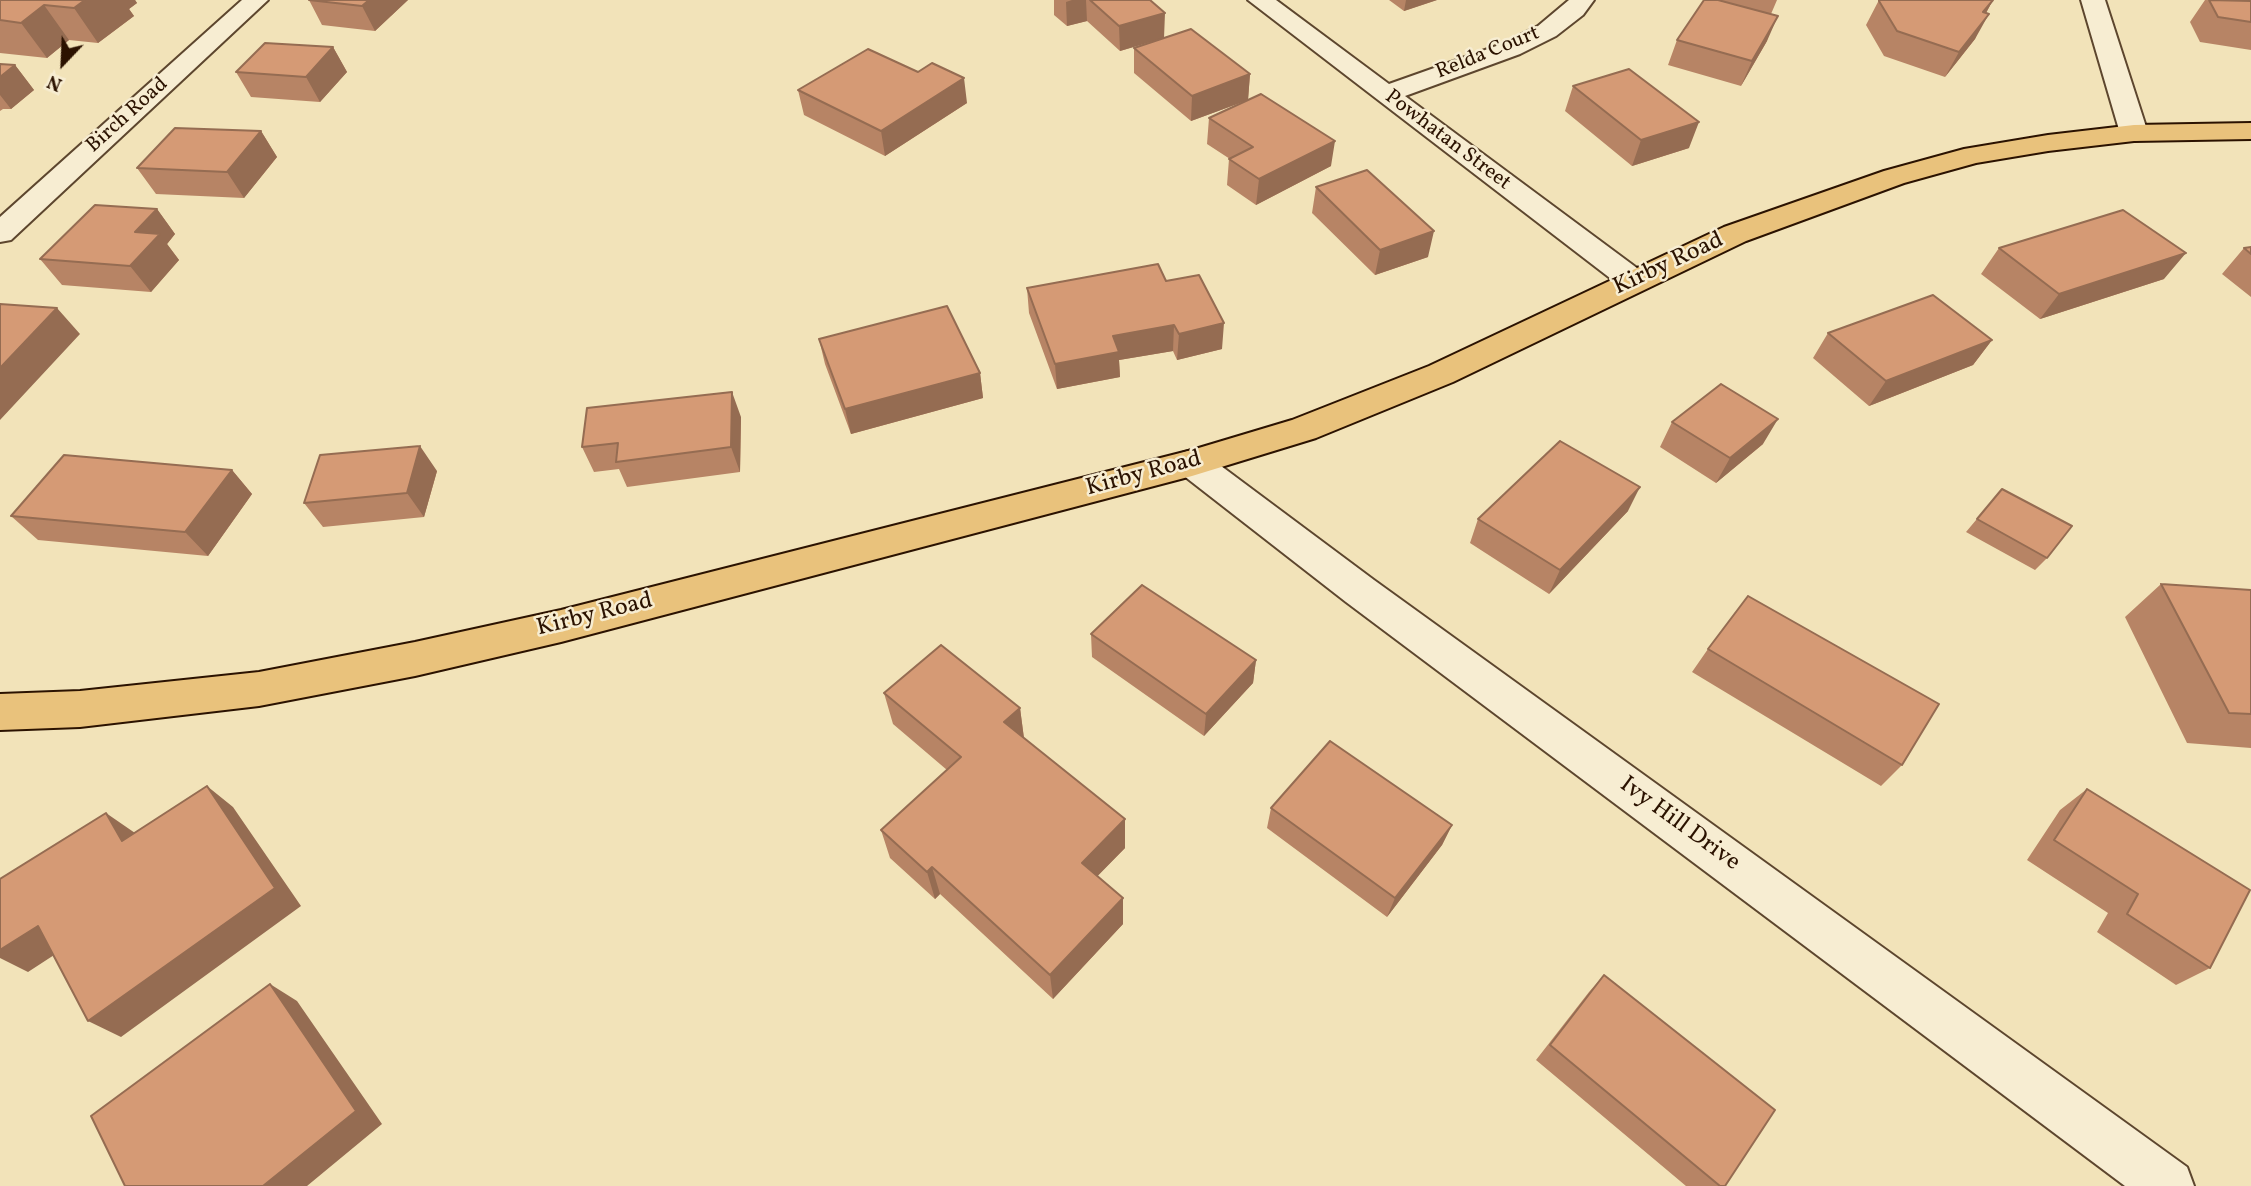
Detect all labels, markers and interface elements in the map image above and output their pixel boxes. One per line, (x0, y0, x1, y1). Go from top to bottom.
street label: Relda Court (1432, 22, 1544, 86)
north arrow (28, 28, 98, 98)
text: N (43, 68, 66, 97)
street label: Birch Road (82, 73, 174, 159)
street label: Powhatan Street (1379, 85, 1515, 197)
street label: Kirby Road (1609, 227, 1729, 303)
street label: Kirby Road (1083, 446, 1205, 504)
street label: Kirby Road (534, 588, 656, 644)
street label: Ivy Hill Drive (1613, 772, 1745, 878)

